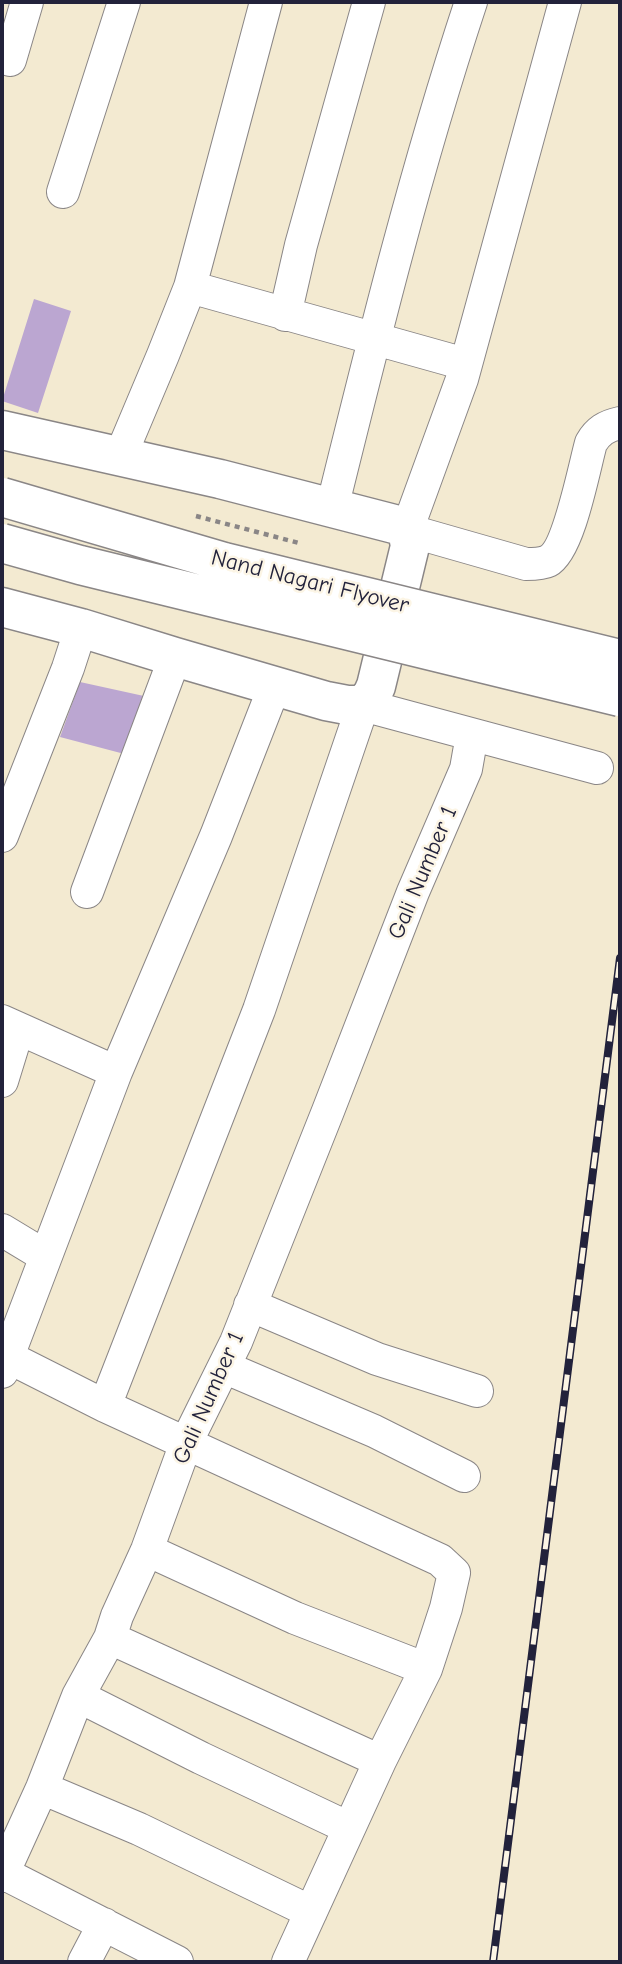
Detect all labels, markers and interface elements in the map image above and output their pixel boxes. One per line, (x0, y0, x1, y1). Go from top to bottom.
street label: Nand Nagari Flyover (208, 544, 412, 620)
street label: Gali Number 1 (383, 802, 463, 944)
street label: Gali Number 1 (168, 1328, 250, 1468)

